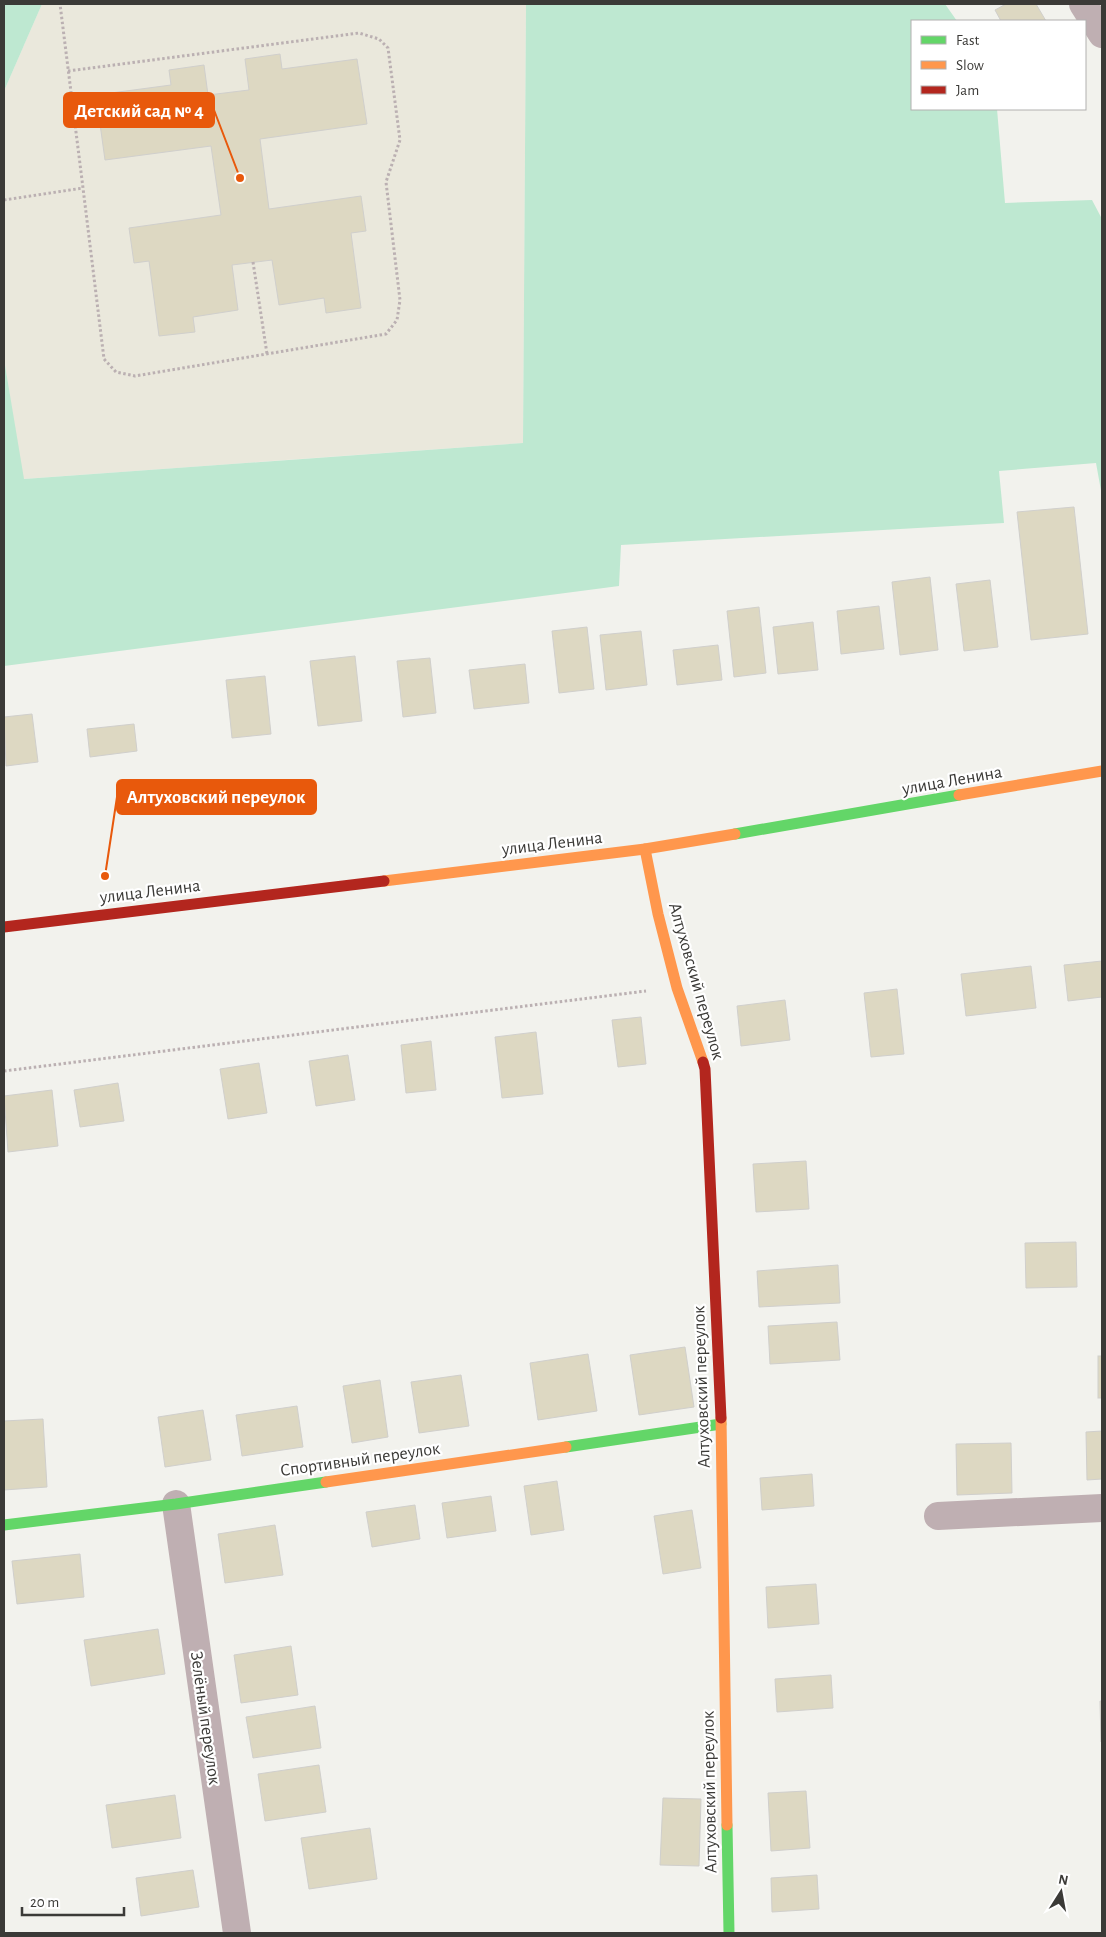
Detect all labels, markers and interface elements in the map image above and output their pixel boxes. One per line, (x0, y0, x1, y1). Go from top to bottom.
legend (911, 20, 1086, 110)
text: Fast (956, 33, 980, 48)
text: Slow (956, 58, 984, 73)
text: Jam (956, 83, 979, 98)
callout: Детский сад № 4 (64, 93, 214, 127)
text: Детский сад № 4 (74, 102, 204, 121)
street label: улица Ленина (900, 763, 1004, 799)
callout: Алтуховский переулок (117, 780, 316, 814)
text: Алтуховский переулок (127, 788, 306, 807)
street label: улица Ленина (500, 829, 603, 859)
street label: улица Ленина (98, 877, 201, 907)
street label: Алтуховский переулок (665, 901, 727, 1063)
street label: Алтуховский переулок (690, 1305, 714, 1468)
street label: Спортивный переулок (279, 1440, 442, 1480)
street label: Зелёный переулок (187, 1650, 223, 1787)
street label: Алтуховский переулок (700, 1710, 720, 1873)
north arrow (1036, 1867, 1086, 1917)
text: N (1057, 1872, 1069, 1888)
scale bar (22, 1884, 125, 1916)
text: 20 m (30, 1895, 59, 1910)

